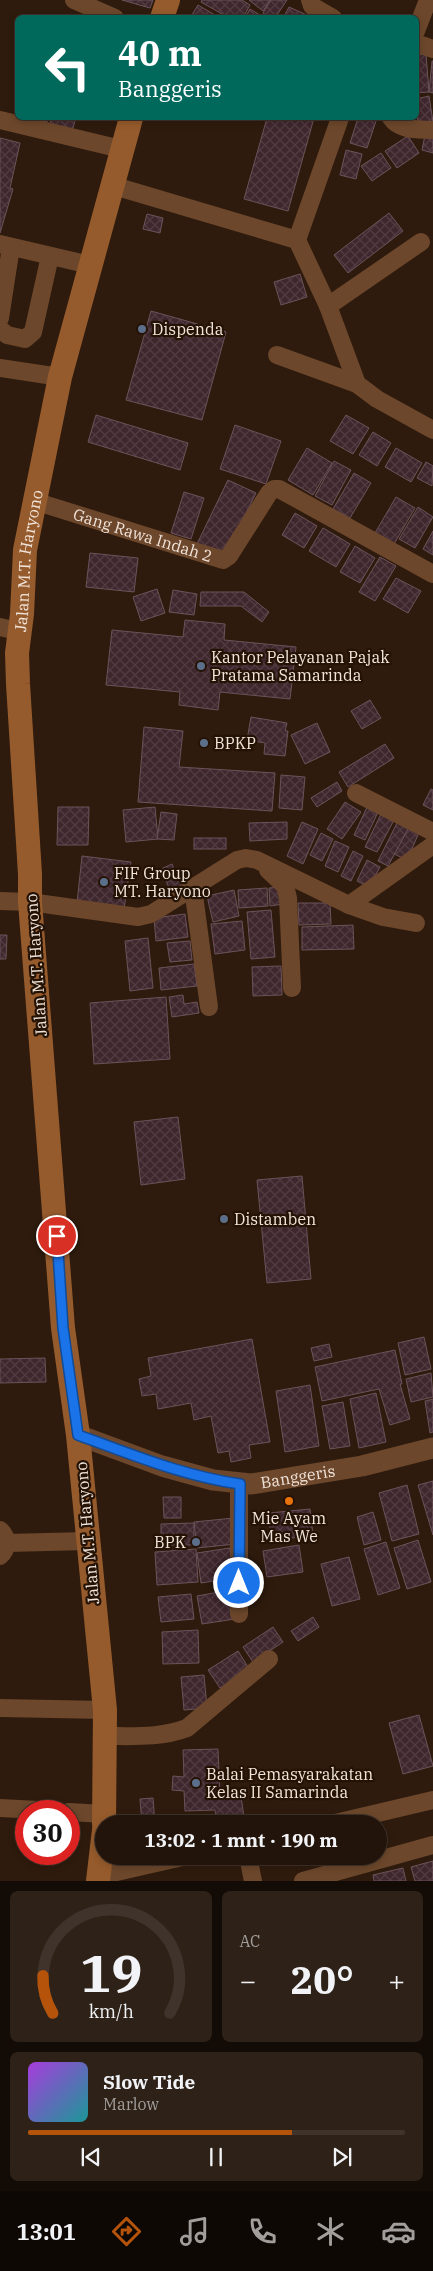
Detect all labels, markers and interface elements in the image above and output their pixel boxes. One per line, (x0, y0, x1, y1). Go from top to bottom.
text: 40 m (118, 30, 202, 76)
icon: left (35, 35, 100, 100)
text: Banggeris (118, 74, 222, 103)
place label: Dispenda (152, 319, 224, 339)
marker: Dispenda (136, 323, 148, 335)
street label: Jalan M.T. Haryono (10, 488, 47, 633)
street label: Gang Rawa Indah 2 (71, 504, 215, 566)
place label: Kantor Pelayanan Pajak Pratama Samarinda (211, 647, 390, 685)
marker: Kantor Pelayanan Pajak Pratama Samarinda (195, 660, 207, 672)
place label: BPKP (214, 733, 256, 753)
marker: BPKP (198, 737, 210, 749)
place label: FIF Group MT. Haryono (114, 863, 211, 901)
marker: FIF Group MT. Haryono (98, 876, 110, 888)
street label: Jalan M.T. Haryono (21, 893, 51, 1037)
place label: Distamben (234, 1209, 316, 1229)
marker: Distamben (218, 1213, 230, 1225)
pin (36, 1215, 78, 1257)
icon: arrive (43, 1222, 71, 1250)
street label: Banggeris (259, 1460, 337, 1492)
street label: Jalan M.T. Haryono (71, 1461, 103, 1605)
marker: Mie Ayam Mas We (283, 1495, 295, 1507)
place label: Mie Ayam Mas We (252, 1508, 326, 1546)
place label: BPK (154, 1532, 186, 1552)
marker: BPK (190, 1536, 202, 1548)
position arrow (212, 1556, 264, 1608)
place label: Balai Pemasyarakatan Kelas II Samarinda (206, 1764, 373, 1802)
marker: Balai Pemasyarakatan Kelas II Samarinda (190, 1777, 202, 1789)
speed limit sign: 30 (15, 1800, 80, 1865)
text: 13:02 · 1 mnt · 190 m (144, 1828, 338, 1852)
text: AC (240, 1931, 260, 1951)
text: 19 (80, 1939, 142, 2006)
text: 20° (291, 1955, 354, 2004)
text: − (240, 1962, 256, 1999)
text: + (388, 1962, 405, 1999)
text: km/h (88, 2000, 133, 2023)
text: Slow Tide (103, 2070, 195, 2094)
text: Marlow (103, 2094, 159, 2114)
icon: previous (77, 2143, 105, 2171)
icon: pause (202, 2143, 230, 2171)
icon: next (328, 2143, 356, 2171)
icon: directions (109, 2214, 144, 2249)
icon: music (177, 2214, 212, 2249)
icon: phone (245, 2214, 280, 2249)
icon: climate (313, 2214, 348, 2249)
icon: car (381, 2214, 416, 2249)
text: 13:01 (17, 2217, 76, 2246)

